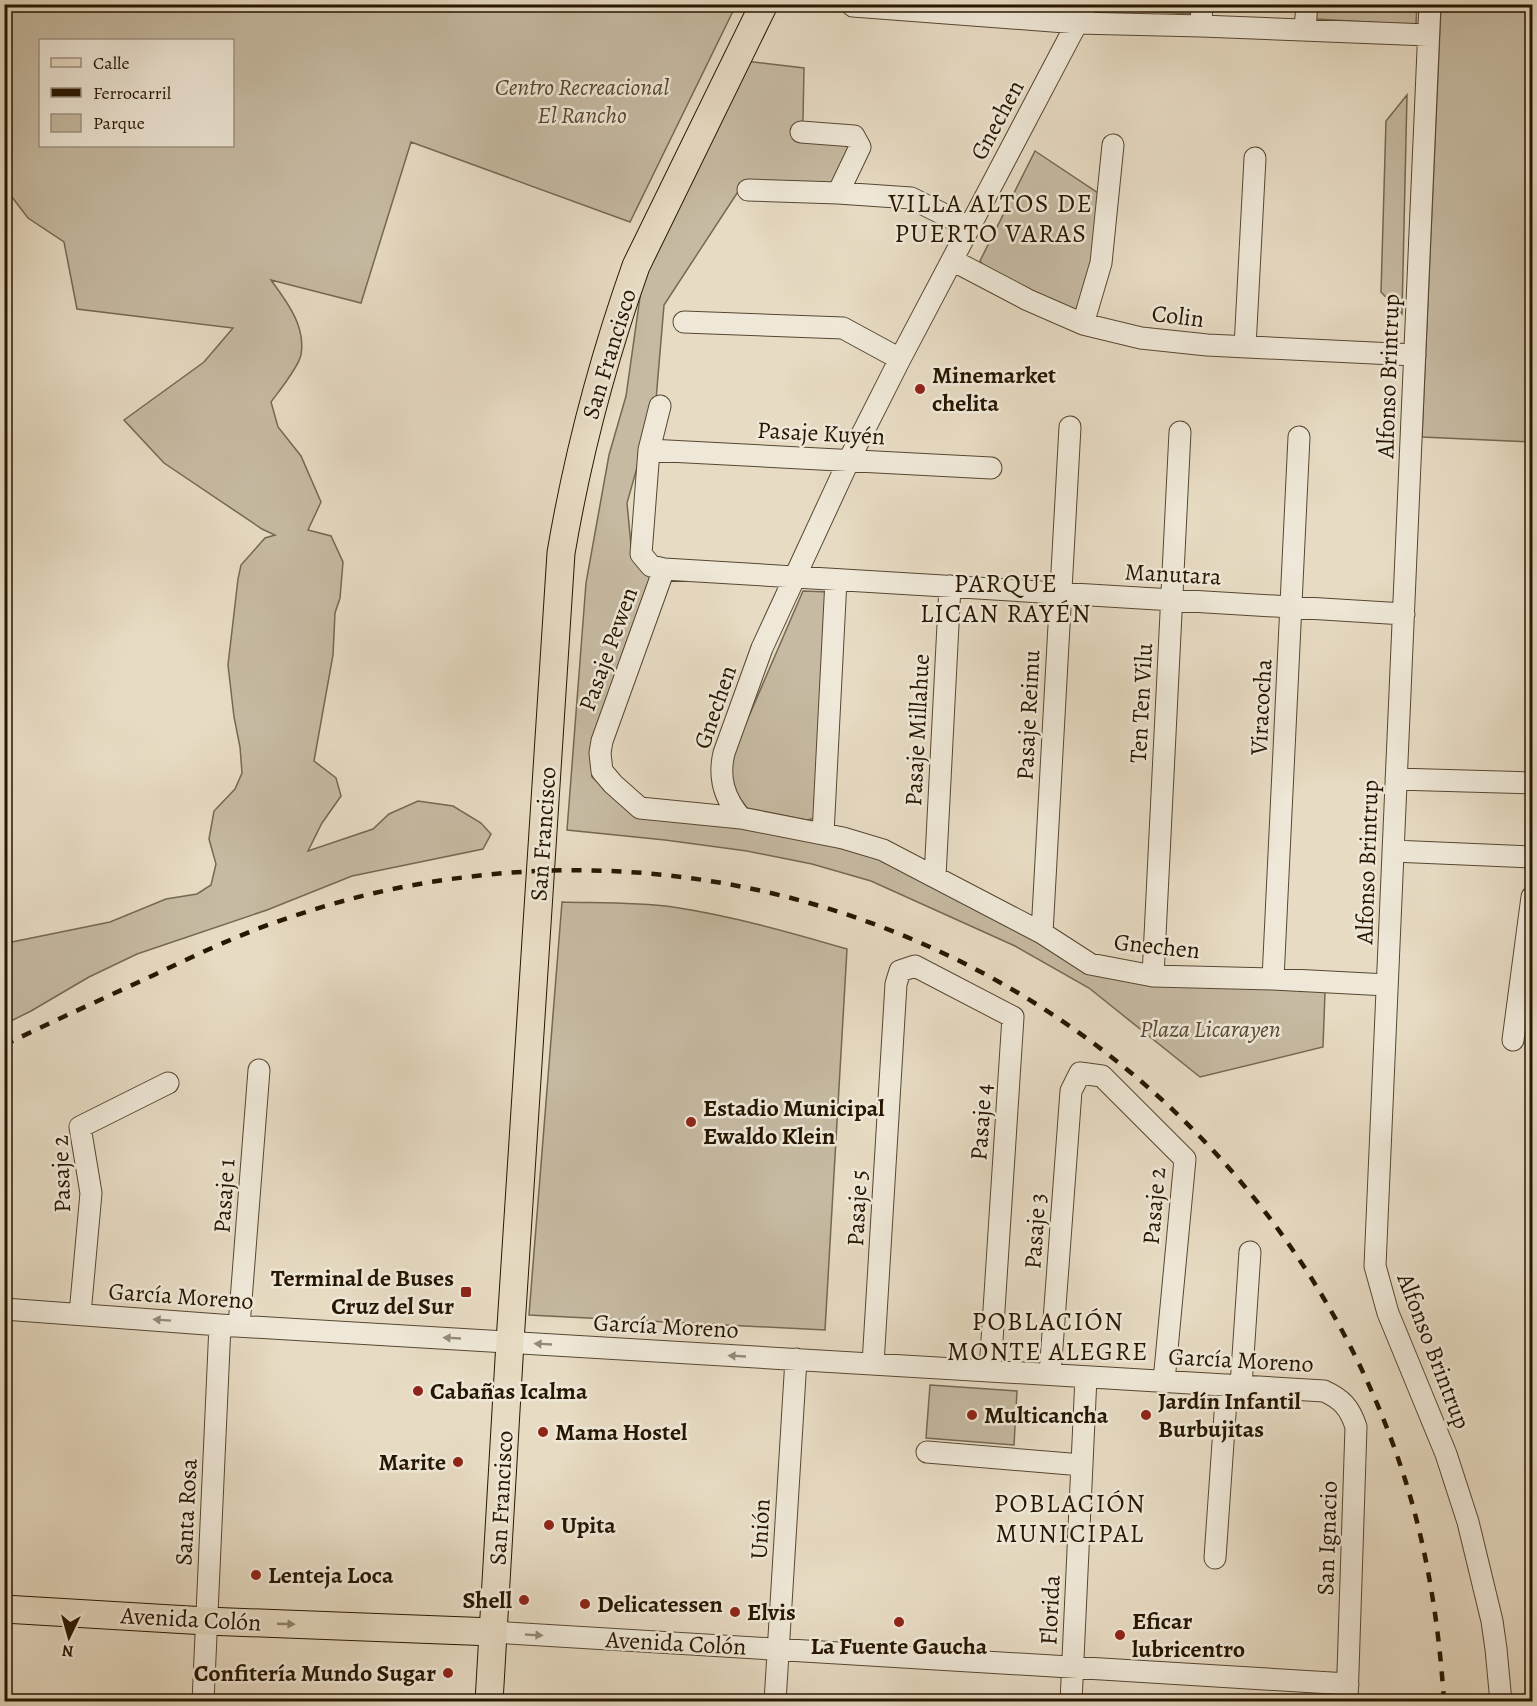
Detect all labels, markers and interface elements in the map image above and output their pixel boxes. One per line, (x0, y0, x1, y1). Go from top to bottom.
legend (39, 39, 234, 147)
text: Calle (93, 51, 130, 75)
park label: Centro Recreacional El Rancho (495, 71, 669, 131)
street label: Gnechen (963, 74, 1031, 166)
text: Ferrocarril (93, 81, 172, 105)
text: Parque (93, 111, 145, 135)
district label: VILLA ALTOS DE PUERTO VARAS (888, 186, 1093, 251)
street label: San Francisco (574, 285, 644, 423)
street label: Alfonso Brintrup (1369, 293, 1407, 460)
street label: Colin (1150, 297, 1206, 335)
place label: Minemarket chelita (932, 359, 1056, 419)
marker: Minemarket chelita (913, 382, 927, 396)
street label: Pasaje Kuyén (756, 414, 886, 452)
street label: Manutara (1124, 555, 1223, 593)
district label: PARQUE LICAN RAYÉN (920, 566, 1092, 631)
street label: Pasaje Pewen (571, 583, 645, 715)
street label: Ten Ten Vilu (1122, 642, 1160, 764)
street label: Pasaje Reimu (1009, 649, 1047, 781)
street label: Pasaje Millahue (897, 653, 937, 807)
street label: Viracocha (1242, 657, 1280, 757)
street label: Gnechen (686, 661, 744, 753)
street label: San Francisco (522, 766, 564, 902)
street label: Alfonso Brintrup (1348, 779, 1386, 946)
street label: Gnechen (1112, 926, 1202, 966)
park label: Plaza Licarayen (1139, 1013, 1281, 1045)
street label: Pasaje 4 (962, 1082, 1000, 1162)
place label: Estadio Municipal Ewaldo Klein (703, 1092, 885, 1152)
marker: Estadio Municipal Ewaldo Klein (684, 1115, 698, 1129)
street label: Pasaje 2 (44, 1135, 78, 1213)
street label: Pasaje 1 (205, 1158, 243, 1234)
street label: Pasaje 2 (1135, 1166, 1173, 1246)
street label: Pasaje 5 (839, 1169, 875, 1247)
street label: Pasaje 3 (1016, 1192, 1054, 1270)
place label: Terminal de Buses Cruz del Sur (271, 1262, 454, 1322)
street label: Alfonso Brintrup (1389, 1268, 1478, 1433)
street label: García Moreno (107, 1275, 255, 1317)
marker: Terminal de Buses Cruz del Sur (459, 1285, 473, 1299)
district label: POBLACIÓN MONTE ALEGRE (947, 1304, 1149, 1369)
street label: García Moreno (593, 1306, 739, 1346)
one-way arrow (152, 1315, 171, 1325)
one-way arrow (442, 1334, 461, 1343)
one-way arrow (533, 1339, 552, 1348)
street label: García Moreno (1168, 1340, 1314, 1380)
one-way arrow (728, 1351, 747, 1360)
place label: Cabañas Icalma (430, 1375, 588, 1407)
marker: Cabañas Icalma (411, 1384, 425, 1398)
place label: Jardín Infantil Burbujitas (1158, 1385, 1301, 1445)
place label: Multicancha (984, 1399, 1109, 1431)
marker: Multicancha (965, 1408, 979, 1422)
marker: Jardín Infantil Burbujitas (1139, 1408, 1153, 1422)
place label: Mama Hostel (555, 1416, 688, 1448)
marker: Mama Hostel (536, 1425, 550, 1439)
street label: San Francisco (481, 1430, 521, 1566)
place label: Marite (379, 1446, 446, 1478)
marker: Marite (451, 1455, 465, 1469)
street label: Santa Rosa (167, 1457, 205, 1566)
street label: San Ignacio (1309, 1480, 1345, 1596)
district label: POBLACIÓN MUNICIPAL (994, 1486, 1146, 1551)
street label: Unión (742, 1498, 778, 1560)
place label: Upita (561, 1509, 616, 1541)
marker: Upita (542, 1518, 556, 1532)
place label: Lenteja Loca (268, 1559, 394, 1591)
marker: Lenteja Loca (249, 1568, 263, 1582)
street label: Florida (1032, 1573, 1068, 1646)
place label: Shell (463, 1584, 513, 1616)
place label: Delicatessen (597, 1588, 723, 1620)
marker: Shell (517, 1593, 531, 1607)
place label: Elvis (747, 1596, 796, 1628)
marker: Delicatessen (578, 1597, 592, 1611)
street label: Avenida Colón (119, 1599, 262, 1639)
marker: Elvis (728, 1605, 742, 1619)
place label: Eficar lubricentro (1132, 1605, 1245, 1665)
north arrow (39, 1607, 99, 1667)
marker: La Fuente Gaucha (892, 1615, 906, 1629)
one-way arrow (276, 1619, 295, 1628)
street label: Avenida Colón (604, 1623, 747, 1663)
marker: Eficar lubricentro (1113, 1628, 1127, 1642)
one-way arrow (525, 1630, 544, 1639)
place label: La Fuente Gaucha (811, 1630, 988, 1662)
text: N (61, 1639, 75, 1662)
place label: Confitería Mundo Sugar (194, 1657, 436, 1689)
marker: Confitería Mundo Sugar (441, 1666, 455, 1680)

